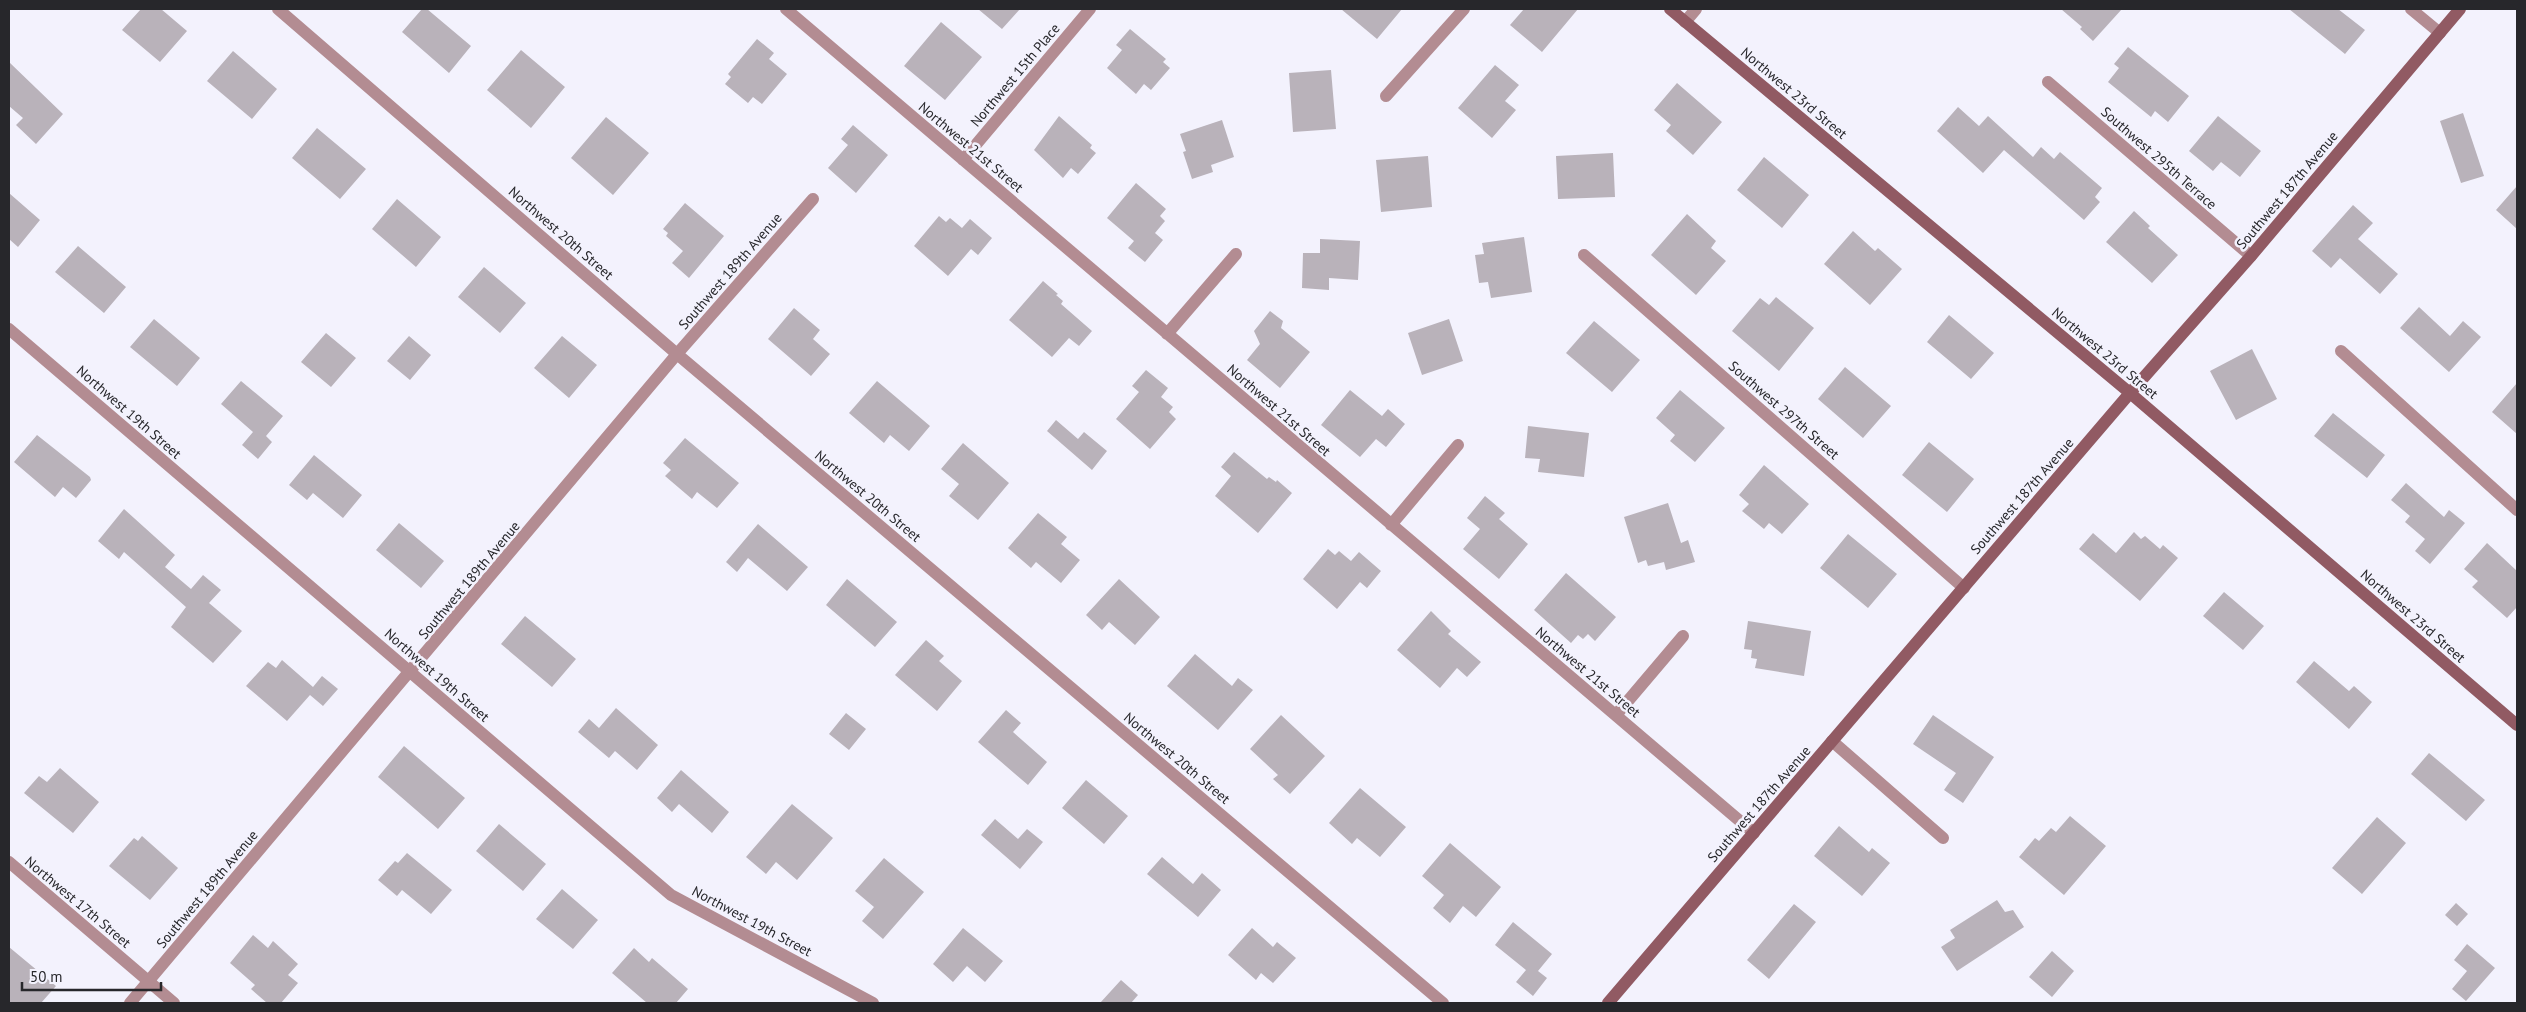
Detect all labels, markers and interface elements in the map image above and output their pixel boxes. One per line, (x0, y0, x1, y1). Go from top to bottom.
street label: Northwest 15th Place (966, 20, 1064, 130)
street label: Northwest 23rd Street (1737, 43, 1851, 143)
street label: Northwest 21st Street (915, 98, 1027, 196)
street label: Southwest 295th Terrace (2097, 103, 2221, 213)
street label: Southwest 187th Avenue (2232, 127, 2342, 253)
street label: Northwest 20th Street (505, 182, 617, 284)
street label: Southwest 189th Avenue (674, 209, 786, 333)
street label: Northwest 23rd Street (2048, 303, 2162, 403)
street label: Southwest 297th Street (1725, 357, 1843, 463)
street label: Northwest 21st Street (1223, 360, 1335, 460)
street label: Northwest 19th Street (73, 361, 185, 463)
street label: Southwest 187th Avenue (1967, 434, 2077, 558)
street label: Northwest 20th Street (811, 446, 925, 546)
street label: Southwest 189th Avenue (414, 517, 524, 643)
street label: Northwest 23rd Street (2357, 566, 2469, 667)
street label: Northwest 21st Street (1532, 623, 1644, 721)
street label: Northwest 19th Street (381, 624, 493, 726)
street label: Northwest 20th Street (1120, 708, 1234, 808)
street label: Southwest 187th Avenue (1704, 742, 1814, 866)
street label: Southwest 189th Avenue (152, 826, 262, 952)
street label: Northwest 17th Street (21, 852, 135, 952)
street label: Northwest 19th Street (689, 882, 815, 960)
scale bar (22, 960, 161, 992)
text: 50 m (30, 967, 63, 986)

